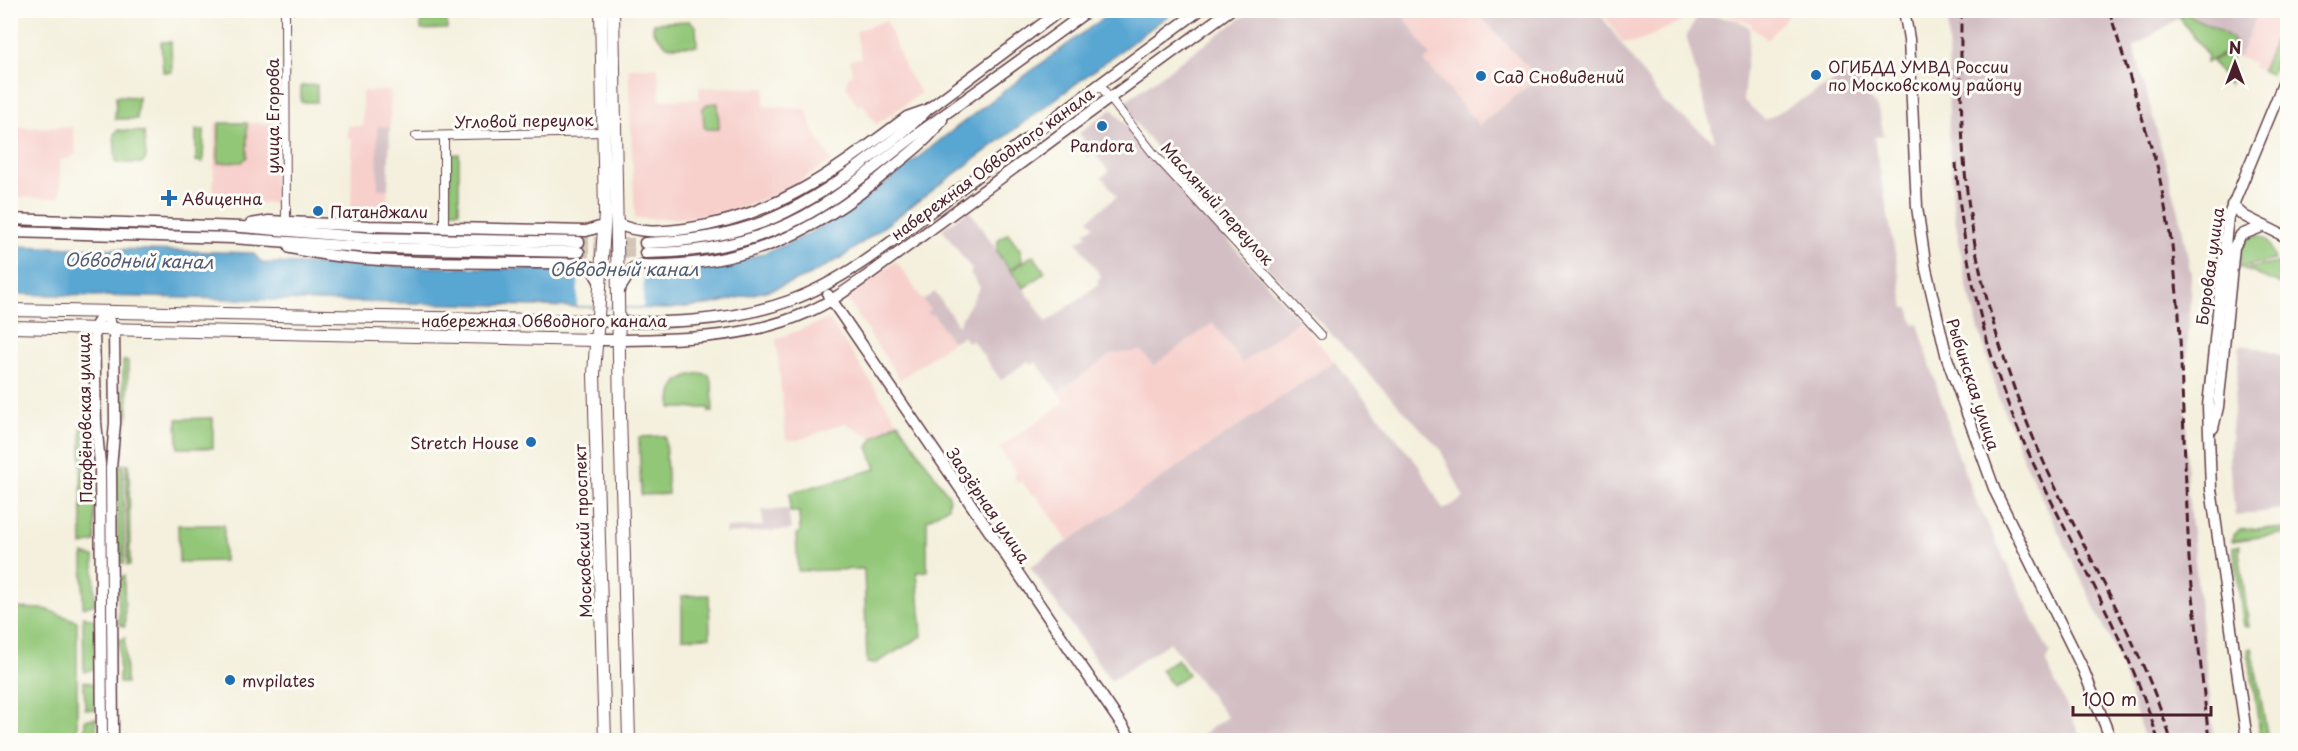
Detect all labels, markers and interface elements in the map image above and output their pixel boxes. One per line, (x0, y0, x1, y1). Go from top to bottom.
north arrow (2205, 33, 2265, 93)
text: N (2229, 35, 2241, 59)
place label: ОГИБДД УМВД России по Московскому району (1828, 54, 2022, 96)
street label: улица Егорова (260, 58, 284, 174)
place label: Сад Сновидений (1493, 64, 1625, 88)
marker: ОГИБДД УМВД России по Московскому району (1809, 68, 1823, 82)
marker: Сад Сновидений (1474, 69, 1488, 83)
street label: набережная Обводного канала (885, 81, 1099, 245)
street label: Угловой переулок (454, 107, 594, 133)
marker: Pandora (1095, 119, 1109, 133)
place label: Pandora (1070, 133, 1134, 157)
street label: Масляный переулок (1156, 136, 1280, 270)
place label: Авиценна (182, 186, 262, 210)
marker: Авиценна (160, 189, 178, 207)
place label: Патанджали (330, 199, 428, 223)
marker: Патанджали (311, 204, 325, 218)
street label: Боровая улица (2189, 206, 2229, 326)
water label: Обводный канал (64, 245, 214, 275)
water label: Обводный канал (549, 255, 699, 282)
street label: набережная Обводного канала (421, 308, 667, 332)
street label: Рыбинская улица (1941, 315, 2007, 453)
street label: Парфёновская улица (71, 333, 97, 503)
place label: Stretch House (410, 430, 519, 454)
marker: Stretch House (524, 435, 538, 449)
street label: Заозёрная улица (941, 442, 1037, 568)
street label: Московский проспект (567, 443, 597, 619)
place label: mvpilates (242, 668, 315, 692)
marker: mvpilates (223, 673, 237, 687)
scale bar (2073, 679, 2211, 717)
text: 100 m (2082, 685, 2137, 712)

